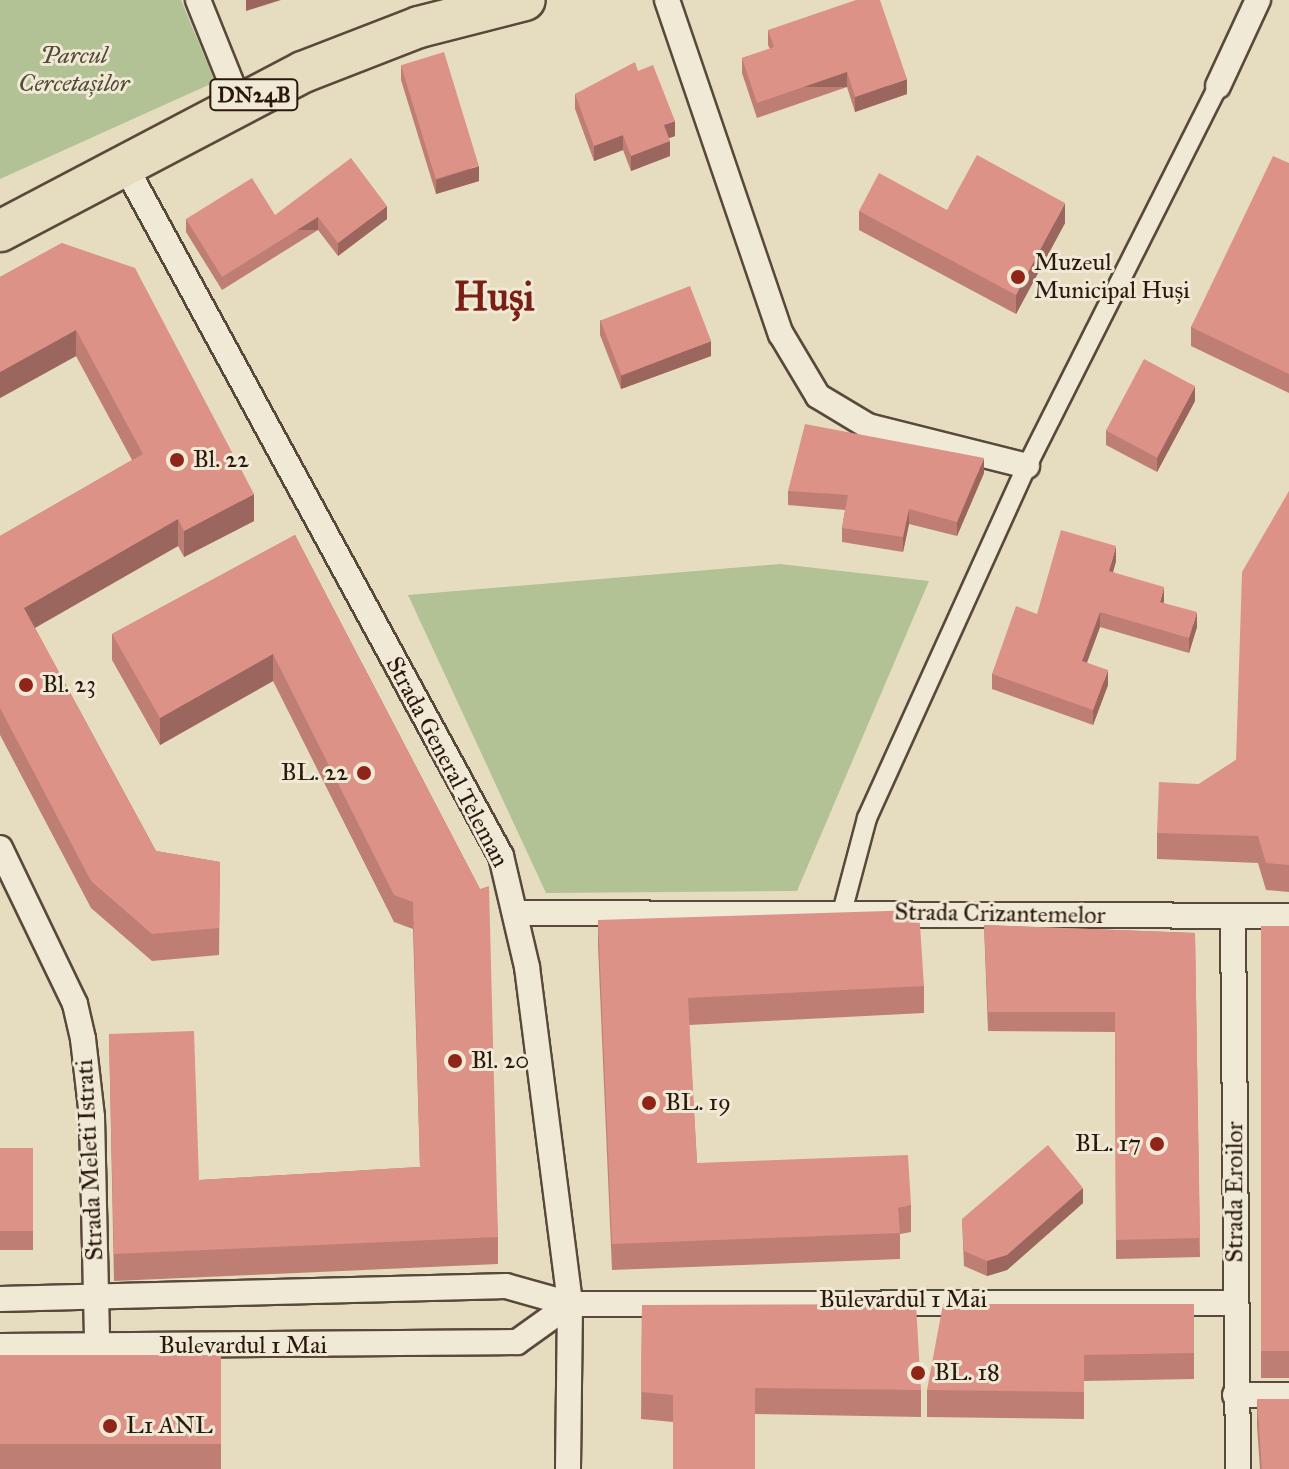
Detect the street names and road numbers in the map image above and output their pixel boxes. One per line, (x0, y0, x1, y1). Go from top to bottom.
road number: DN24B (208, 77, 300, 113)
street label: Strada General Teleman (379, 652, 515, 872)
street label: Strada Crizantemelor (894, 898, 1106, 930)
street label: Strada Meleti Istrati (70, 1059, 110, 1261)
street label: Strada Eroilor (1221, 1121, 1249, 1263)
street label: Bulevardul 1 Mai (819, 1286, 987, 1314)
street label: Bulevardul 1 Mai (159, 1332, 327, 1360)

